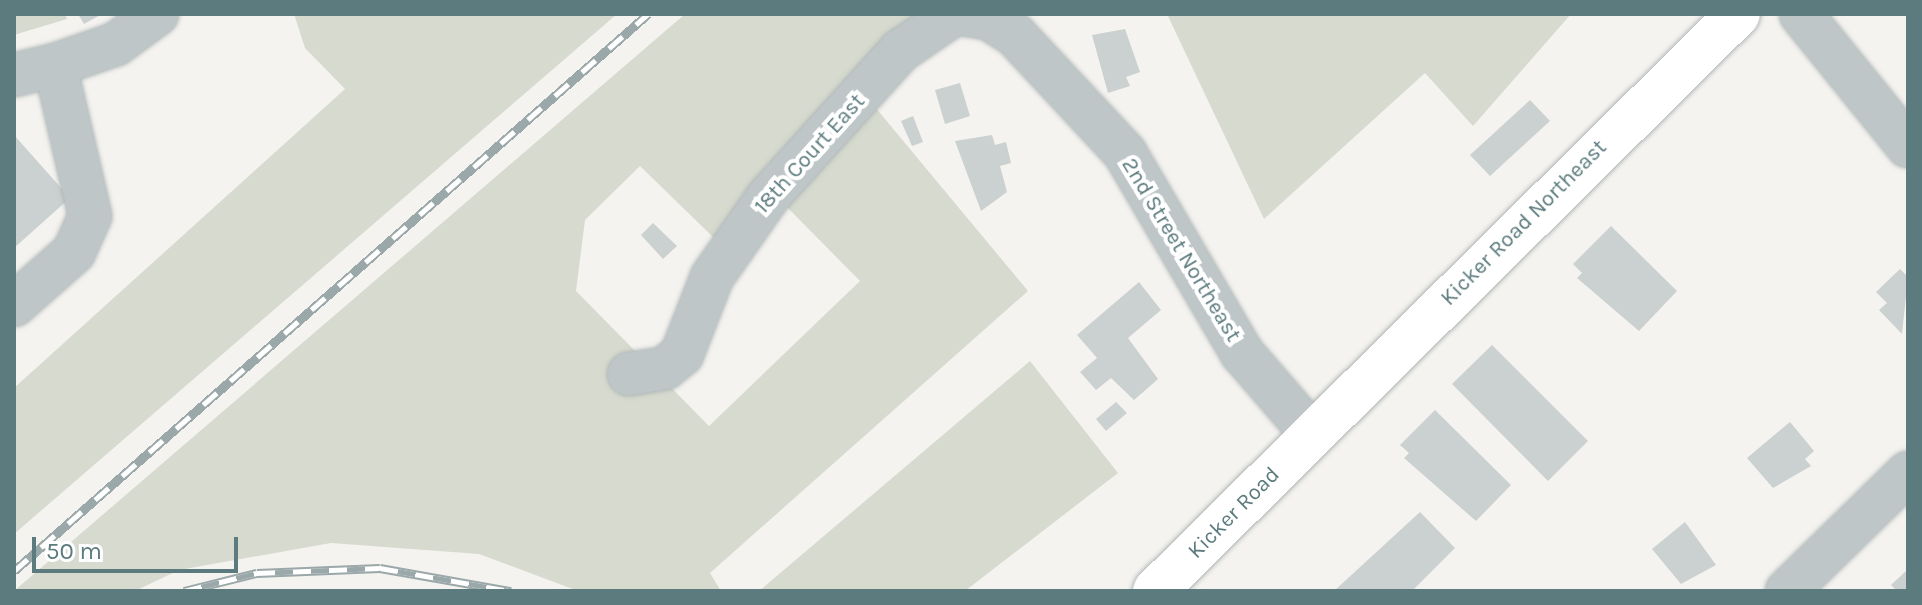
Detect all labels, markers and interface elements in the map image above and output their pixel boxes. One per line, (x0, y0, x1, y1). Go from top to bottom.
street label: 18th Court East (749, 89, 871, 219)
street label: Kicker Road Northeast (1436, 135, 1612, 311)
street label: 2nd Street Northeast (1116, 153, 1246, 347)
street label: Kicker Road (1183, 462, 1285, 564)
scale bar (36, 521, 242, 571)
text: 50 m (46, 537, 102, 565)

